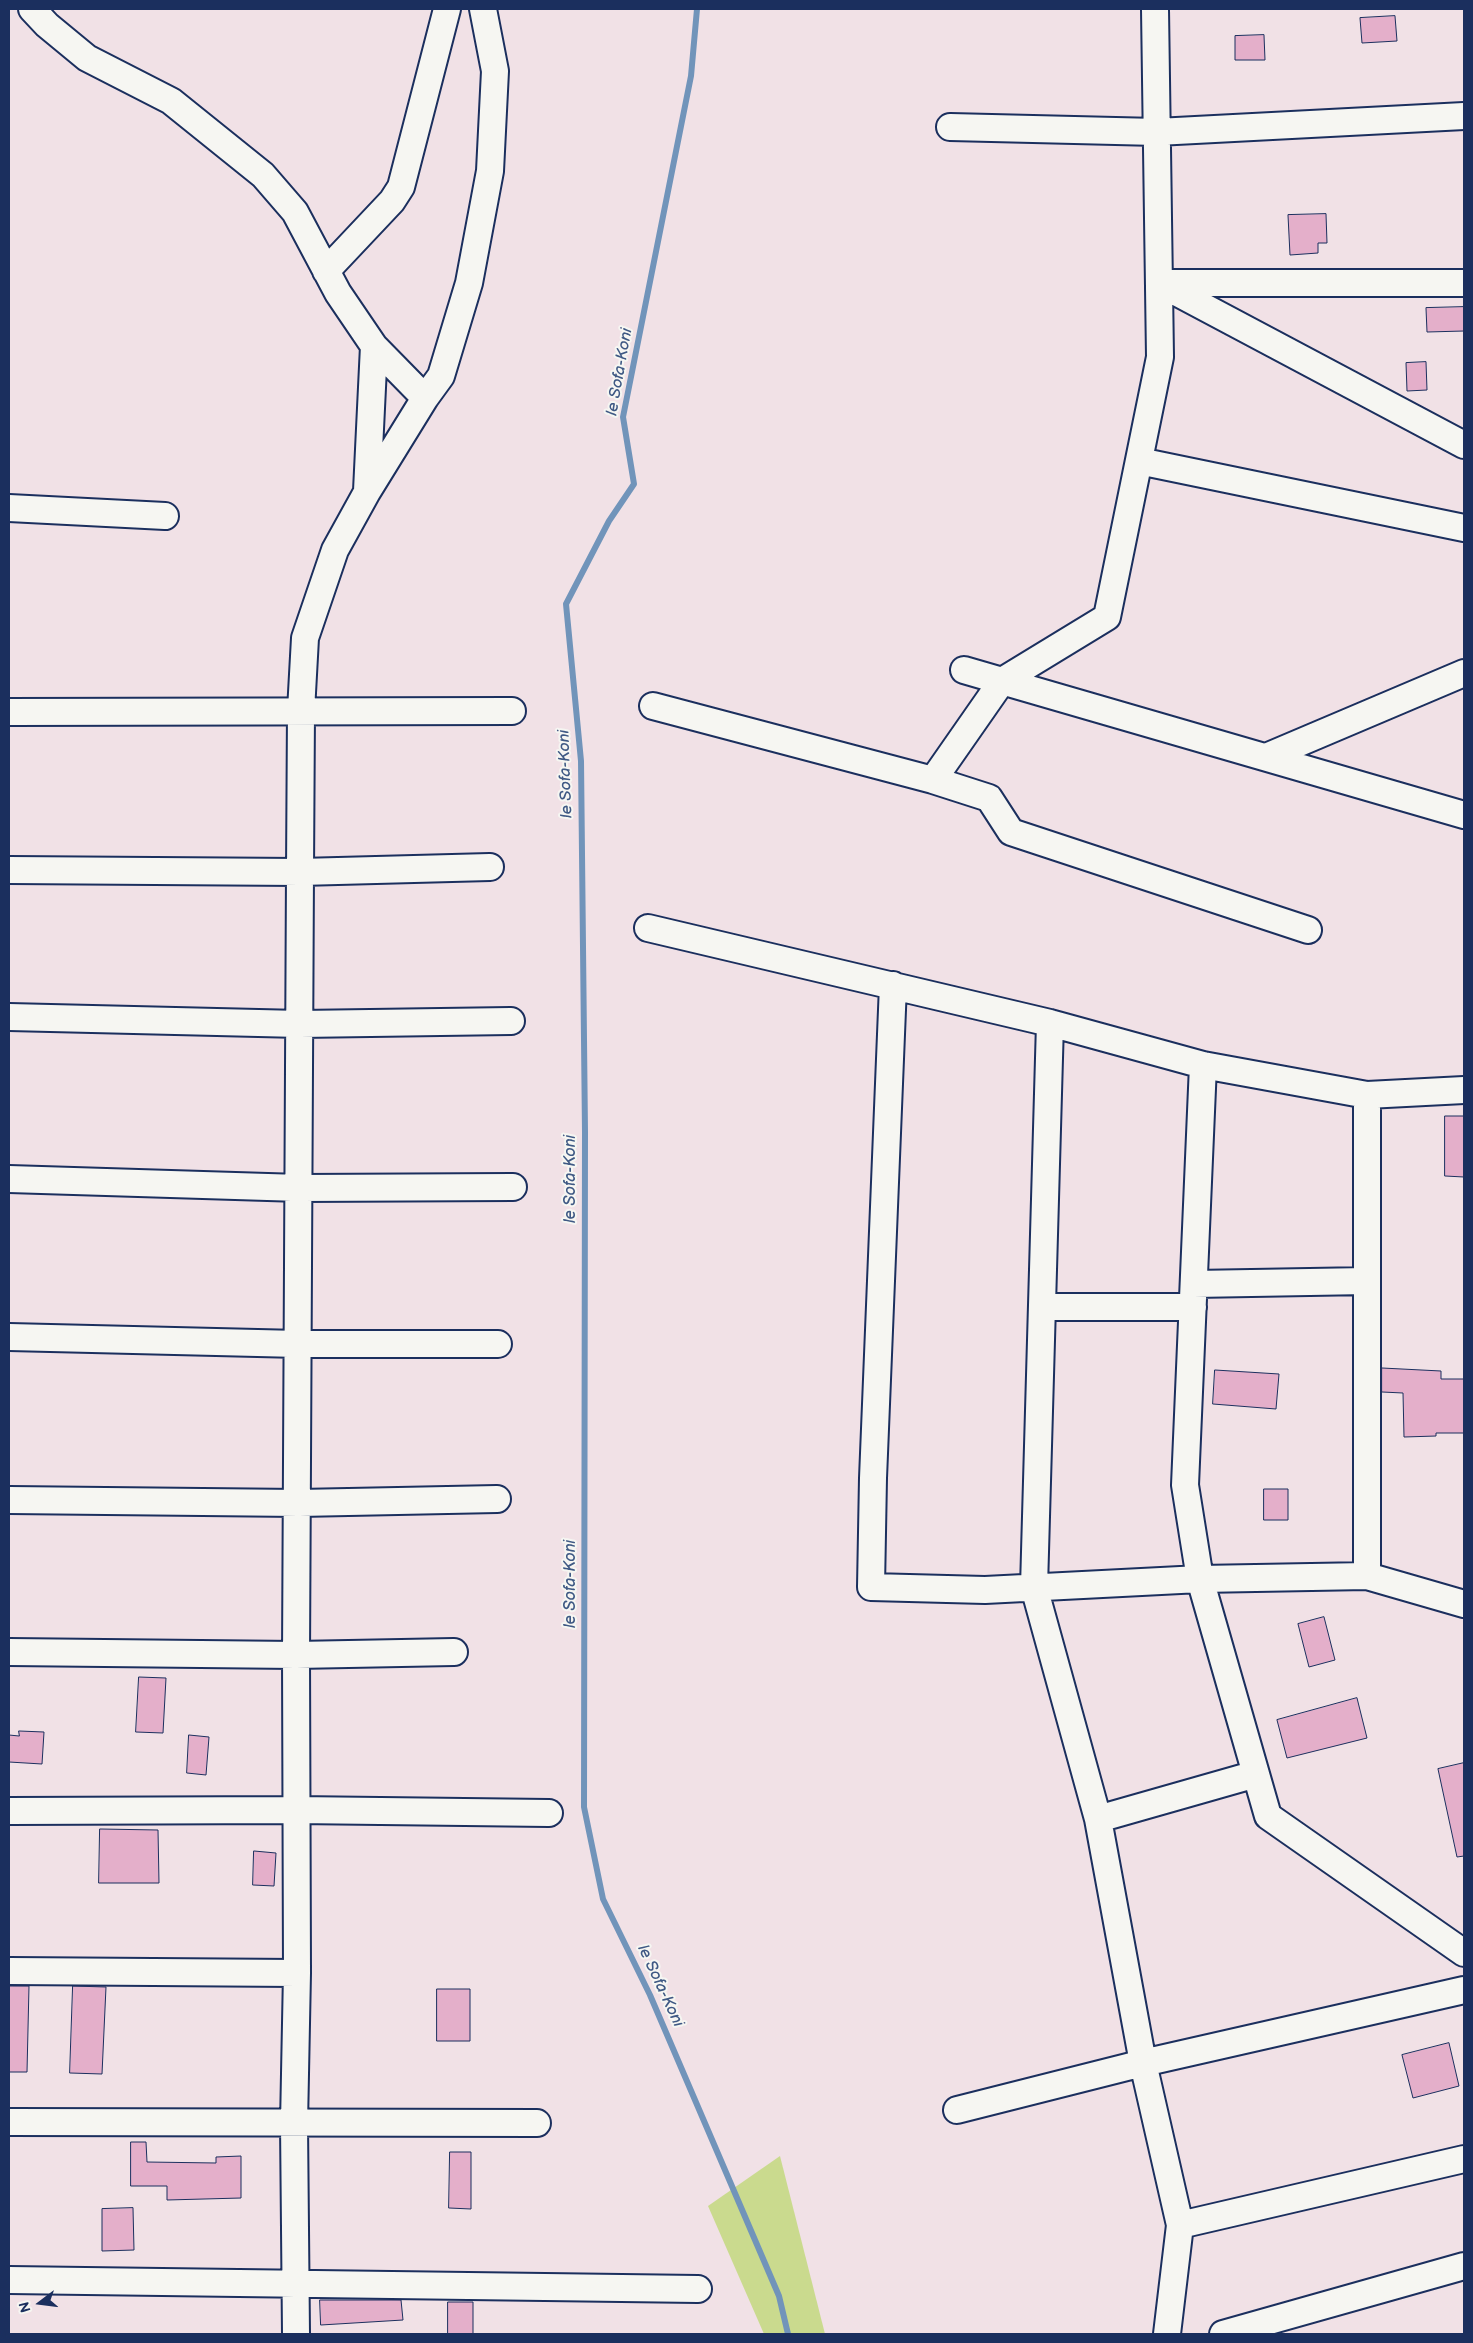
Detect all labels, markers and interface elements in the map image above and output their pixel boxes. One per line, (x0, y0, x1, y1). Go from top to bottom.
water label: le Sofa-Koni (603, 327, 637, 417)
water label: le Sofa-Koni (555, 730, 577, 818)
water label: le Sofa-Koni (561, 1135, 581, 1223)
water label: le Sofa-Koni (561, 1540, 581, 1628)
water label: le Sofa-Koni (633, 1942, 687, 2030)
north arrow (15, 2278, 65, 2328)
text: N (15, 2300, 35, 2314)

